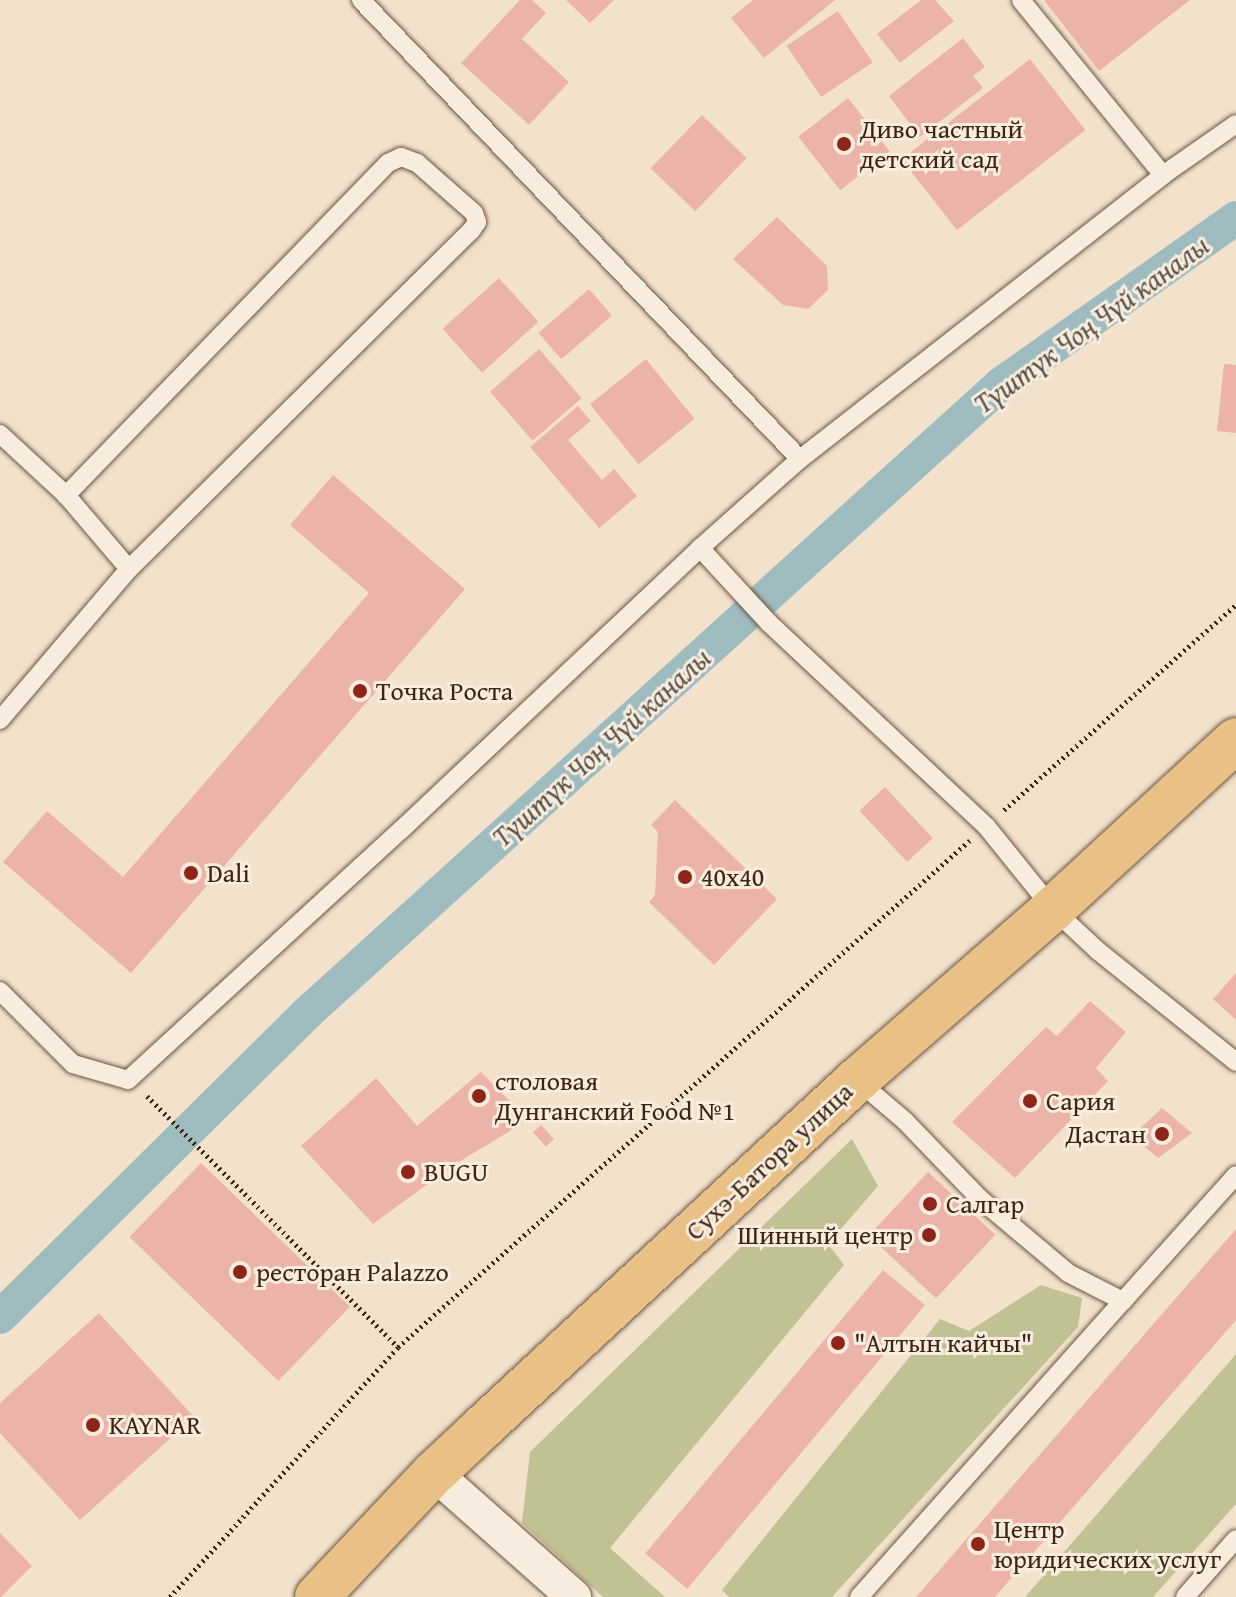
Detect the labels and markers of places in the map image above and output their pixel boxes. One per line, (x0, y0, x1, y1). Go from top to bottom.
place label: Диво частный детский сад (860, 113, 1023, 174)
marker: Диво частный детский сад (835, 135, 853, 153)
place label: Точка Роста (376, 675, 513, 707)
marker: Точка Роста (351, 682, 369, 700)
place label: Dali (207, 857, 250, 889)
place label: 40x40 (701, 861, 764, 893)
marker: Dali (182, 864, 200, 882)
marker: 40x40 (676, 868, 694, 886)
place label: столовая Дунганский Food №1 (495, 1065, 735, 1126)
place label: Сария (1046, 1085, 1115, 1117)
marker: столовая Дунганский Food №1 (470, 1087, 488, 1105)
marker: Сария (1021, 1092, 1039, 1110)
place label: Дастан (1065, 1118, 1146, 1150)
marker: Дастан (1153, 1125, 1171, 1143)
place label: BUGU (424, 1156, 488, 1188)
marker: BUGU (399, 1163, 417, 1181)
place label: Салгар (946, 1188, 1024, 1220)
marker: Салгар (921, 1195, 939, 1213)
place label: Шинный центр (738, 1219, 913, 1251)
marker: Шинный центр (920, 1226, 938, 1244)
place label: ресторан Palazzo (256, 1256, 449, 1288)
marker: ресторан Palazzo (231, 1263, 249, 1281)
place label: "Алтын кайчы" (854, 1327, 1032, 1359)
marker: "Алтын кайчы" (829, 1334, 847, 1352)
place label: KAYNAR (109, 1409, 201, 1441)
marker: KAYNAR (84, 1416, 102, 1434)
place label: Центр юридических услуг (994, 1513, 1221, 1574)
marker: Центр юридических услуг (969, 1535, 987, 1553)

